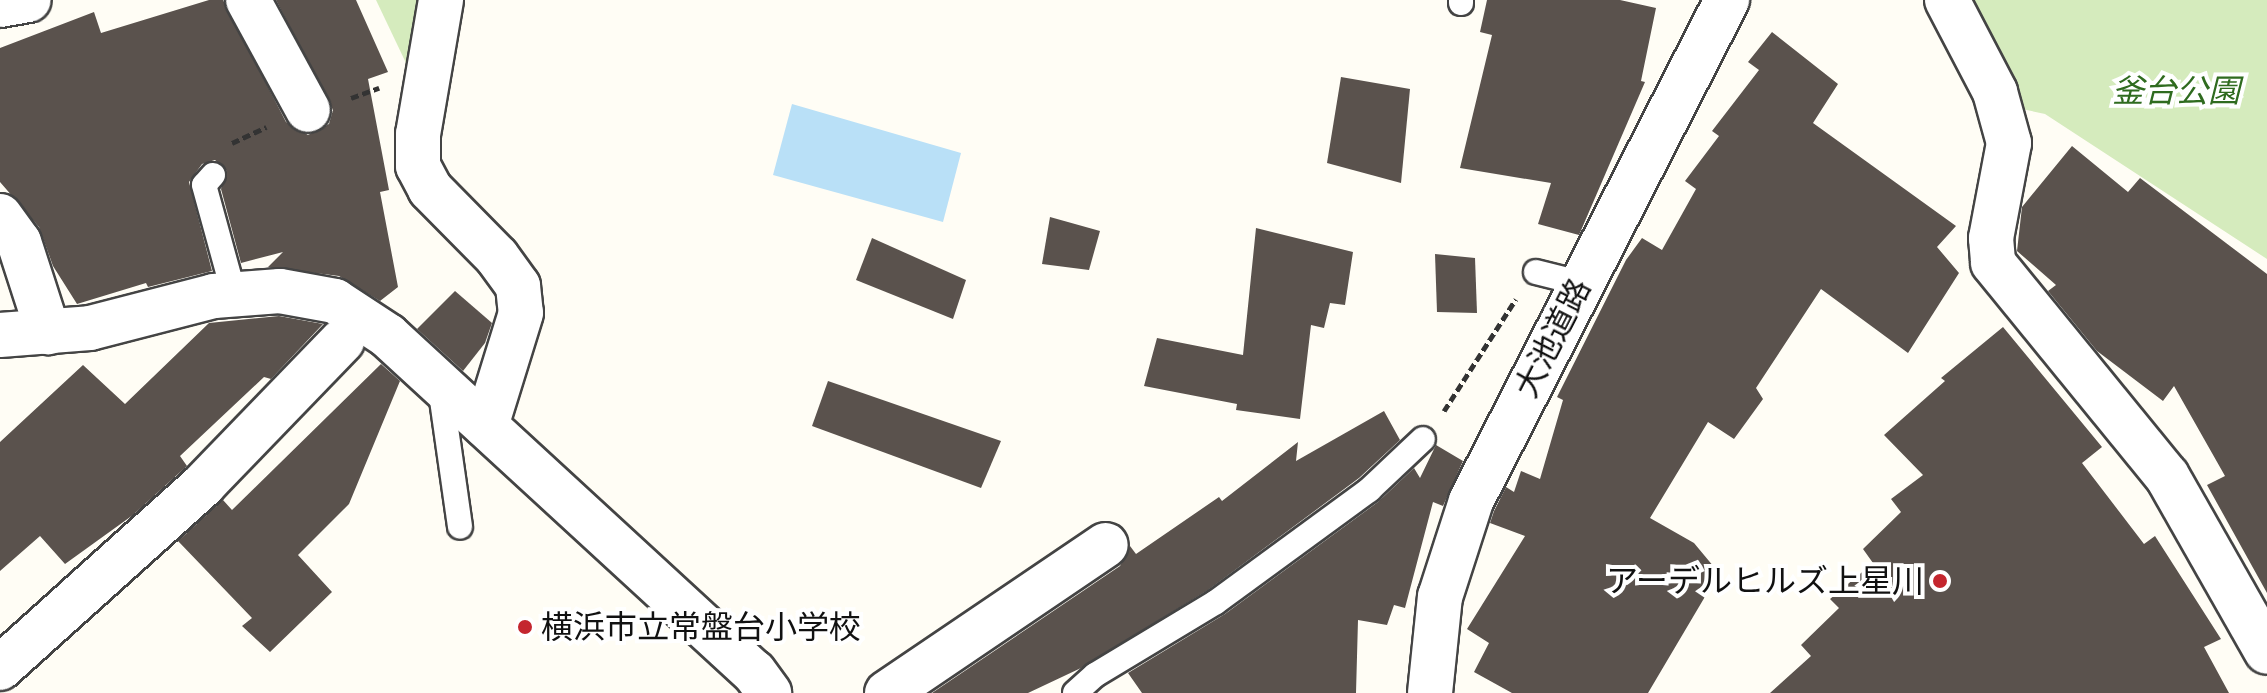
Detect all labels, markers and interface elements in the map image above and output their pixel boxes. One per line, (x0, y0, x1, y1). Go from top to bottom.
park label: 釜台公園 (2112, 72, 2240, 110)
street label: 大池道路 (1507, 272, 1599, 404)
place label: アーデルヒルズ上星川 (1606, 562, 1924, 600)
marker: アーデルヒルズ上星川 (1931, 572, 1949, 590)
place label: 横浜市立常盤台小学校 (541, 608, 861, 646)
marker: 横浜市立常盤台小学校 (516, 618, 534, 636)

